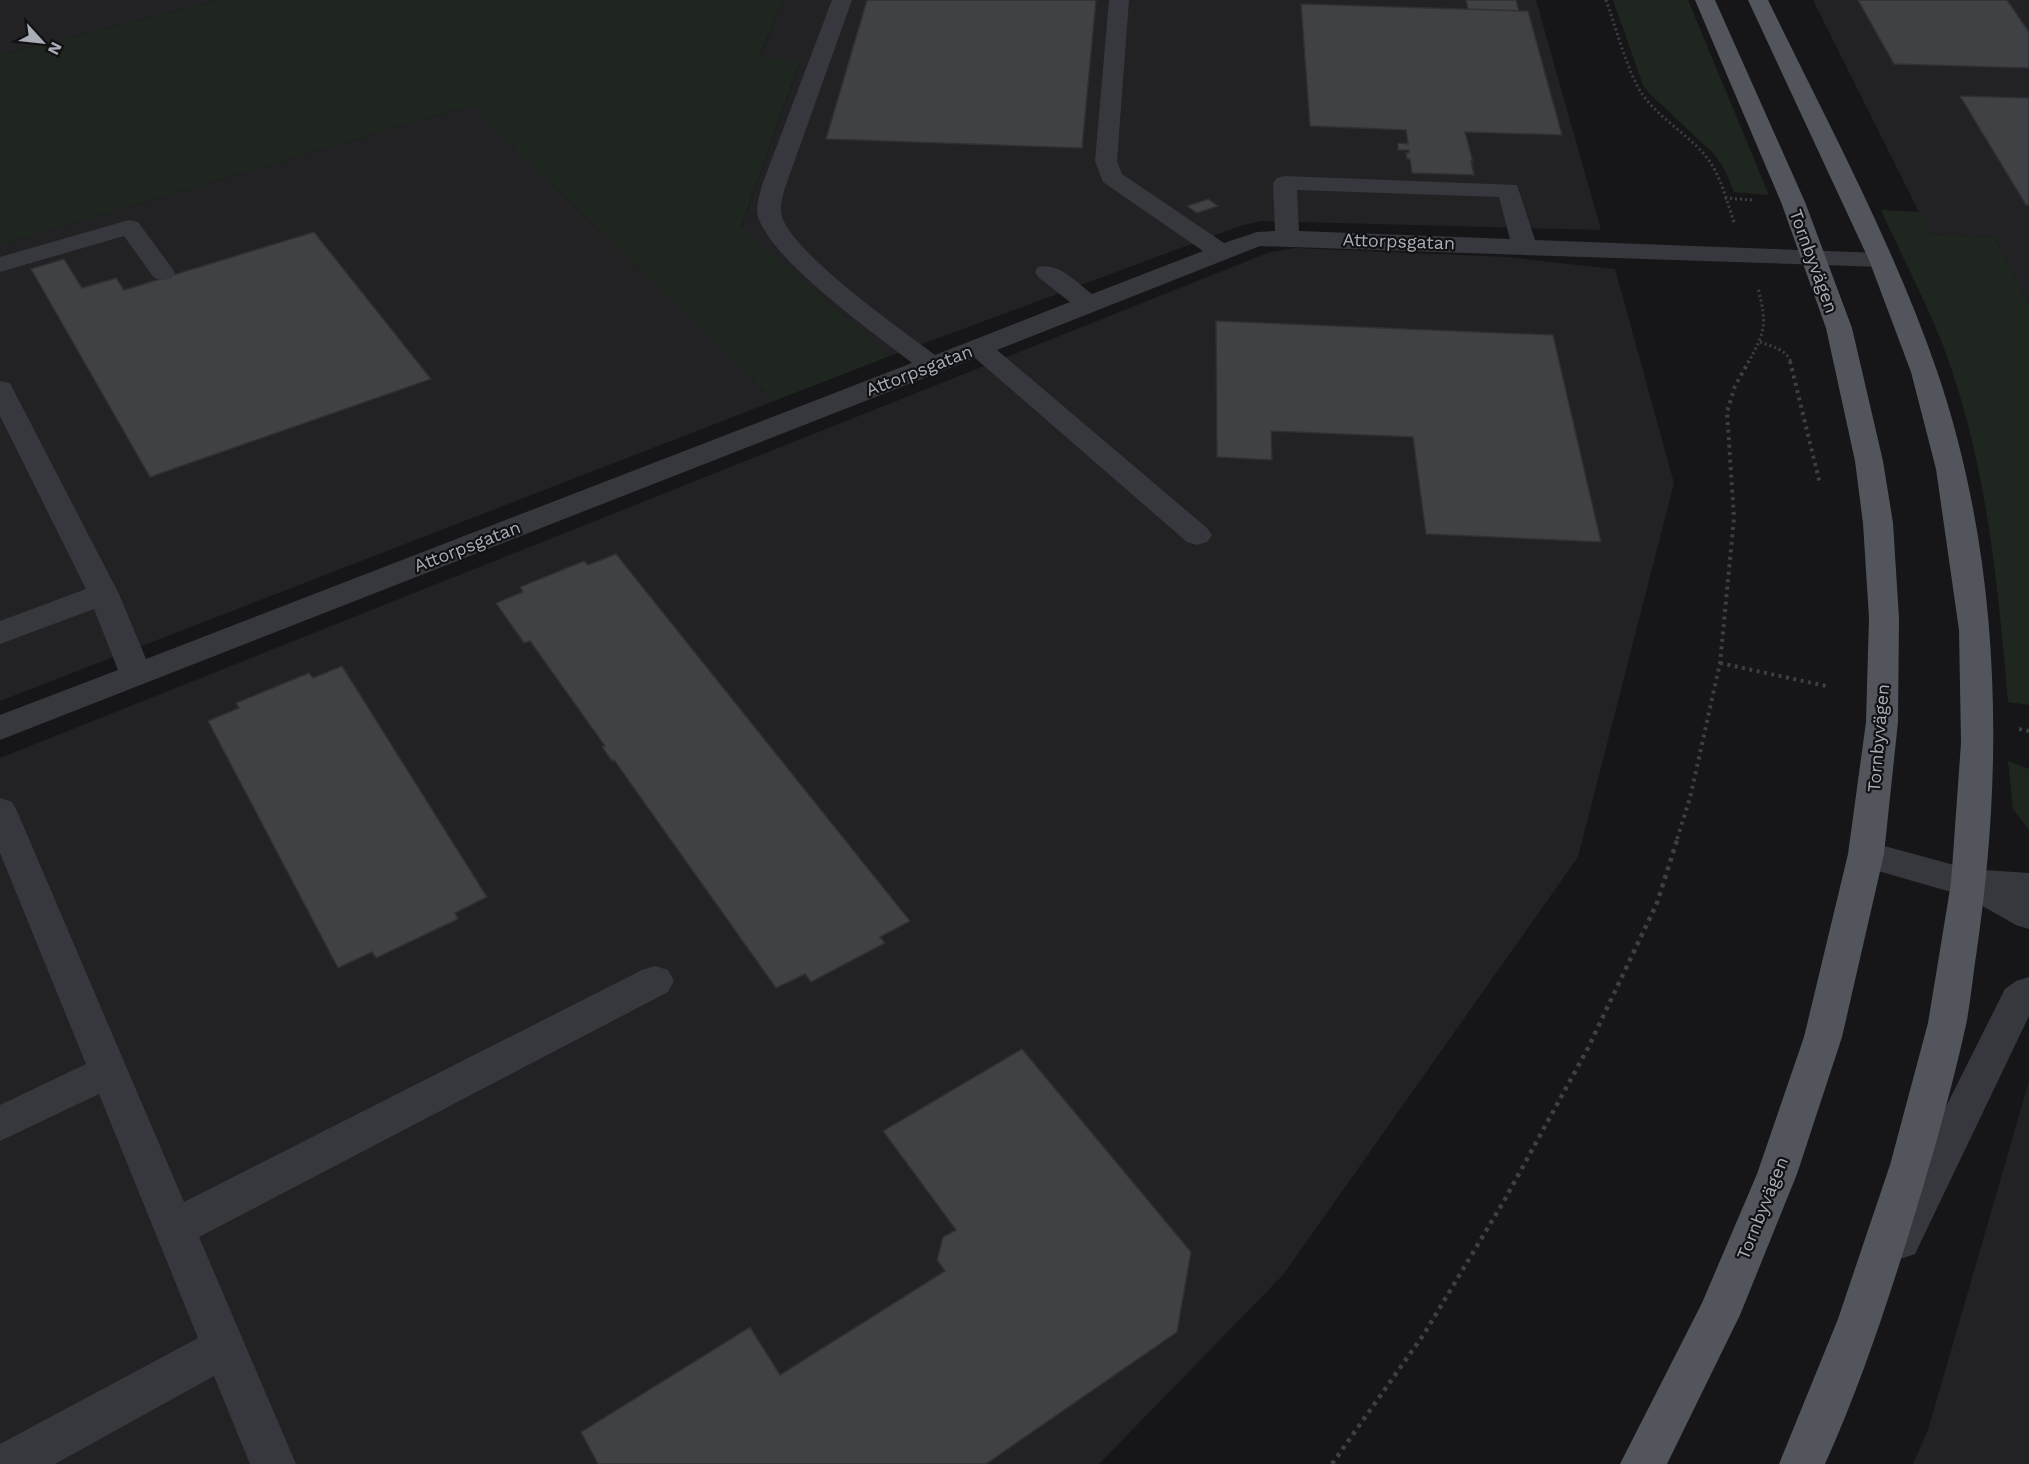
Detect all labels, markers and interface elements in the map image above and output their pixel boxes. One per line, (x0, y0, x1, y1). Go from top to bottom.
north arrow (12, 12, 72, 72)
text: N (44, 39, 66, 58)
street label: Tornbyvägen (1786, 206, 1842, 316)
street label: Attorpsgatan (1342, 229, 1456, 253)
street label: Attorpsgatan (863, 340, 975, 400)
street label: Attorpsgatan (411, 516, 523, 576)
street label: Tornbyvägen (1863, 683, 1893, 793)
street label: Tornbyvägen (1732, 1154, 1792, 1262)

